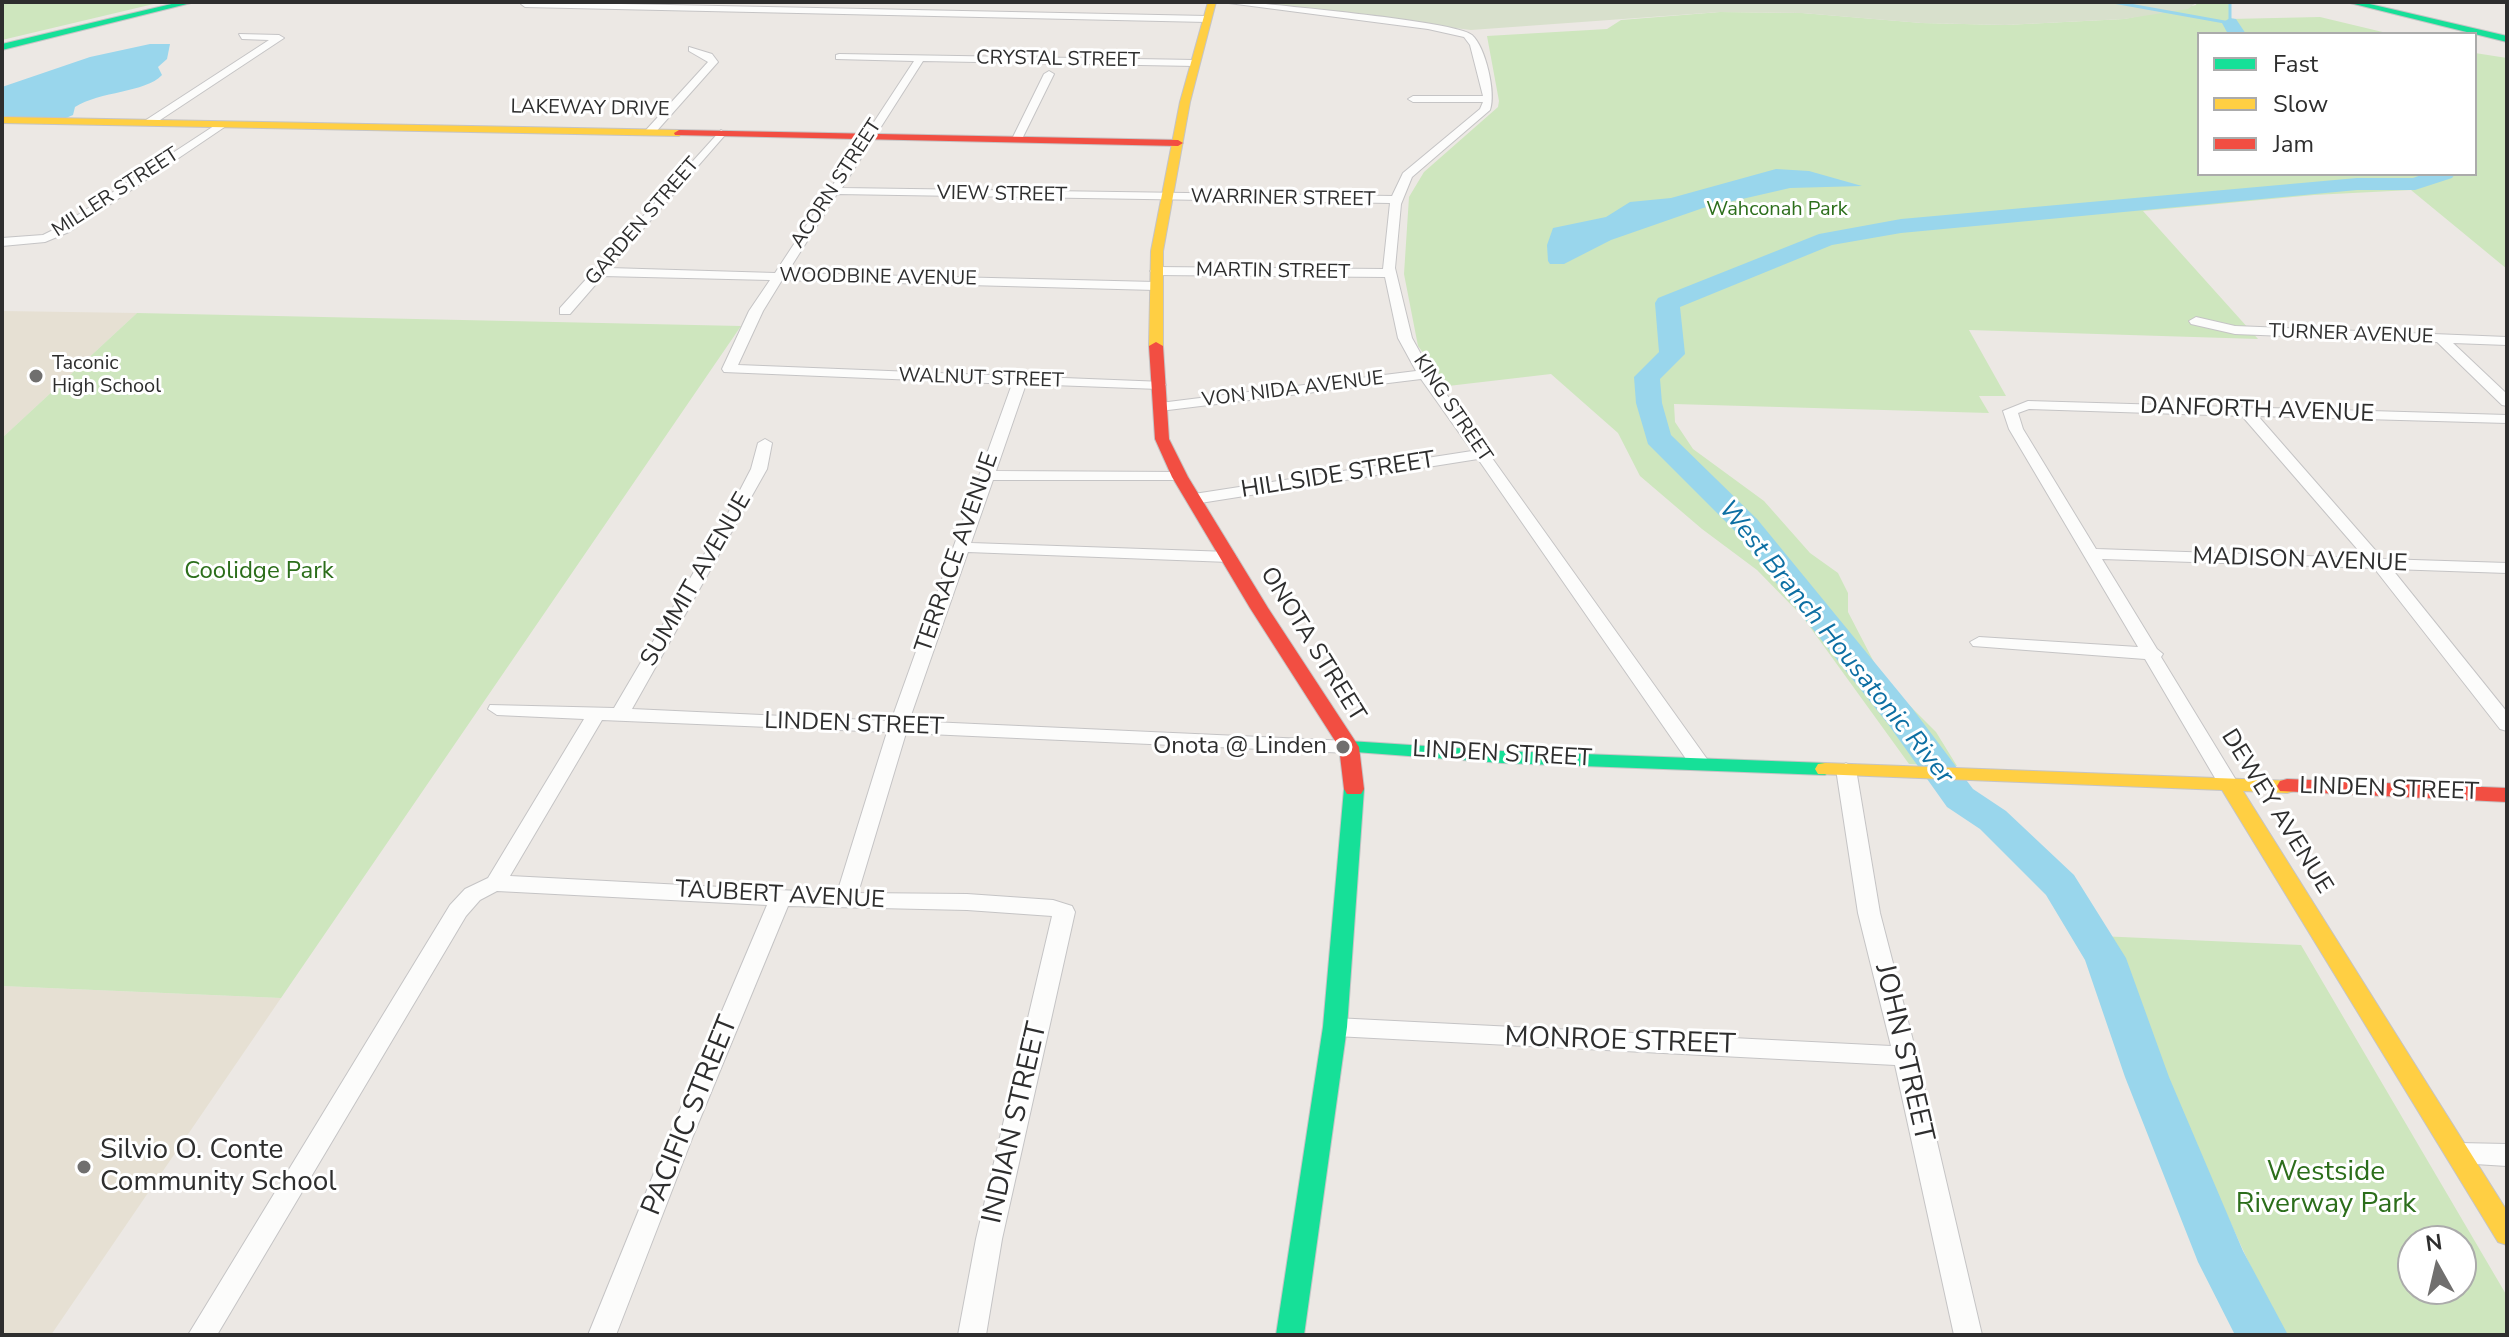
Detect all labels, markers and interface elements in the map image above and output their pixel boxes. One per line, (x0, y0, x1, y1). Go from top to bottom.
legend (2197, 32, 2477, 176)
street label: CRYSTAL STREET (976, 47, 1140, 73)
text: Fast (2273, 48, 2318, 80)
text: Slow (2273, 88, 2328, 120)
street label: LAKEWAY DRIVE (510, 96, 670, 122)
street label: ACORN STREET (786, 115, 888, 253)
text: Jam (2273, 128, 2314, 160)
street label: MILLER STREET (48, 143, 184, 243)
street label: GARDEN STREET (581, 153, 705, 291)
street label: VIEW STREET (937, 182, 1067, 208)
street label: WARRINER STREET (1190, 185, 1376, 213)
park label: Wahconah Park (1706, 198, 1848, 222)
street label: MARTIN STREET (1196, 259, 1350, 285)
street label: WOODBINE AVENUE (779, 264, 977, 292)
street label: TURNER AVENUE (2268, 320, 2434, 350)
street label: KING STREET (1407, 351, 1497, 467)
place label: Taconic High School (52, 352, 161, 399)
street label: WALNUT STREET (898, 364, 1064, 394)
marker: Taconic High School (27, 367, 45, 385)
street label: VON NIDA AVENUE (1201, 367, 1385, 413)
street label: DANFORTH AVENUE (2139, 393, 2375, 429)
street label: HILLSIDE STREET (1239, 446, 1437, 506)
street label: TERRACE AVENUE (910, 449, 1006, 657)
street label: SUMMIT AVENUE (636, 488, 758, 672)
water label: West Branch Housatonic River (1711, 495, 1959, 791)
street label: MADISON AVENUE (2192, 543, 2408, 579)
park label: Coolidge Park (184, 558, 334, 586)
street label: ONOTA STREET (1253, 562, 1371, 728)
street label: LINDEN STREET (764, 707, 944, 743)
street label: DEWEY AVENUE (2214, 725, 2338, 899)
place label: Onota @ Linden (1153, 733, 1327, 761)
street label: LINDEN STREET (1412, 736, 1592, 774)
marker: Onota @ Linden (1334, 738, 1352, 756)
street label: LINDEN STREET (2299, 772, 2479, 808)
street label: TAUBERT AVENUE (674, 876, 886, 916)
street label: JOHN STREET (1866, 961, 1940, 1145)
street label: PACIFIC STREET (636, 1011, 746, 1221)
street label: INDIAN STREET (976, 1019, 1056, 1227)
street label: MONROE STREET (1504, 1021, 1736, 1063)
place label: Silvio O. Conte Community School (100, 1134, 337, 1200)
park label: Westside Riverway Park (2236, 1156, 2416, 1222)
marker: Silvio O. Conte Community School (75, 1158, 93, 1176)
north arrow (2397, 1225, 2477, 1305)
text: N (2424, 1227, 2444, 1259)

